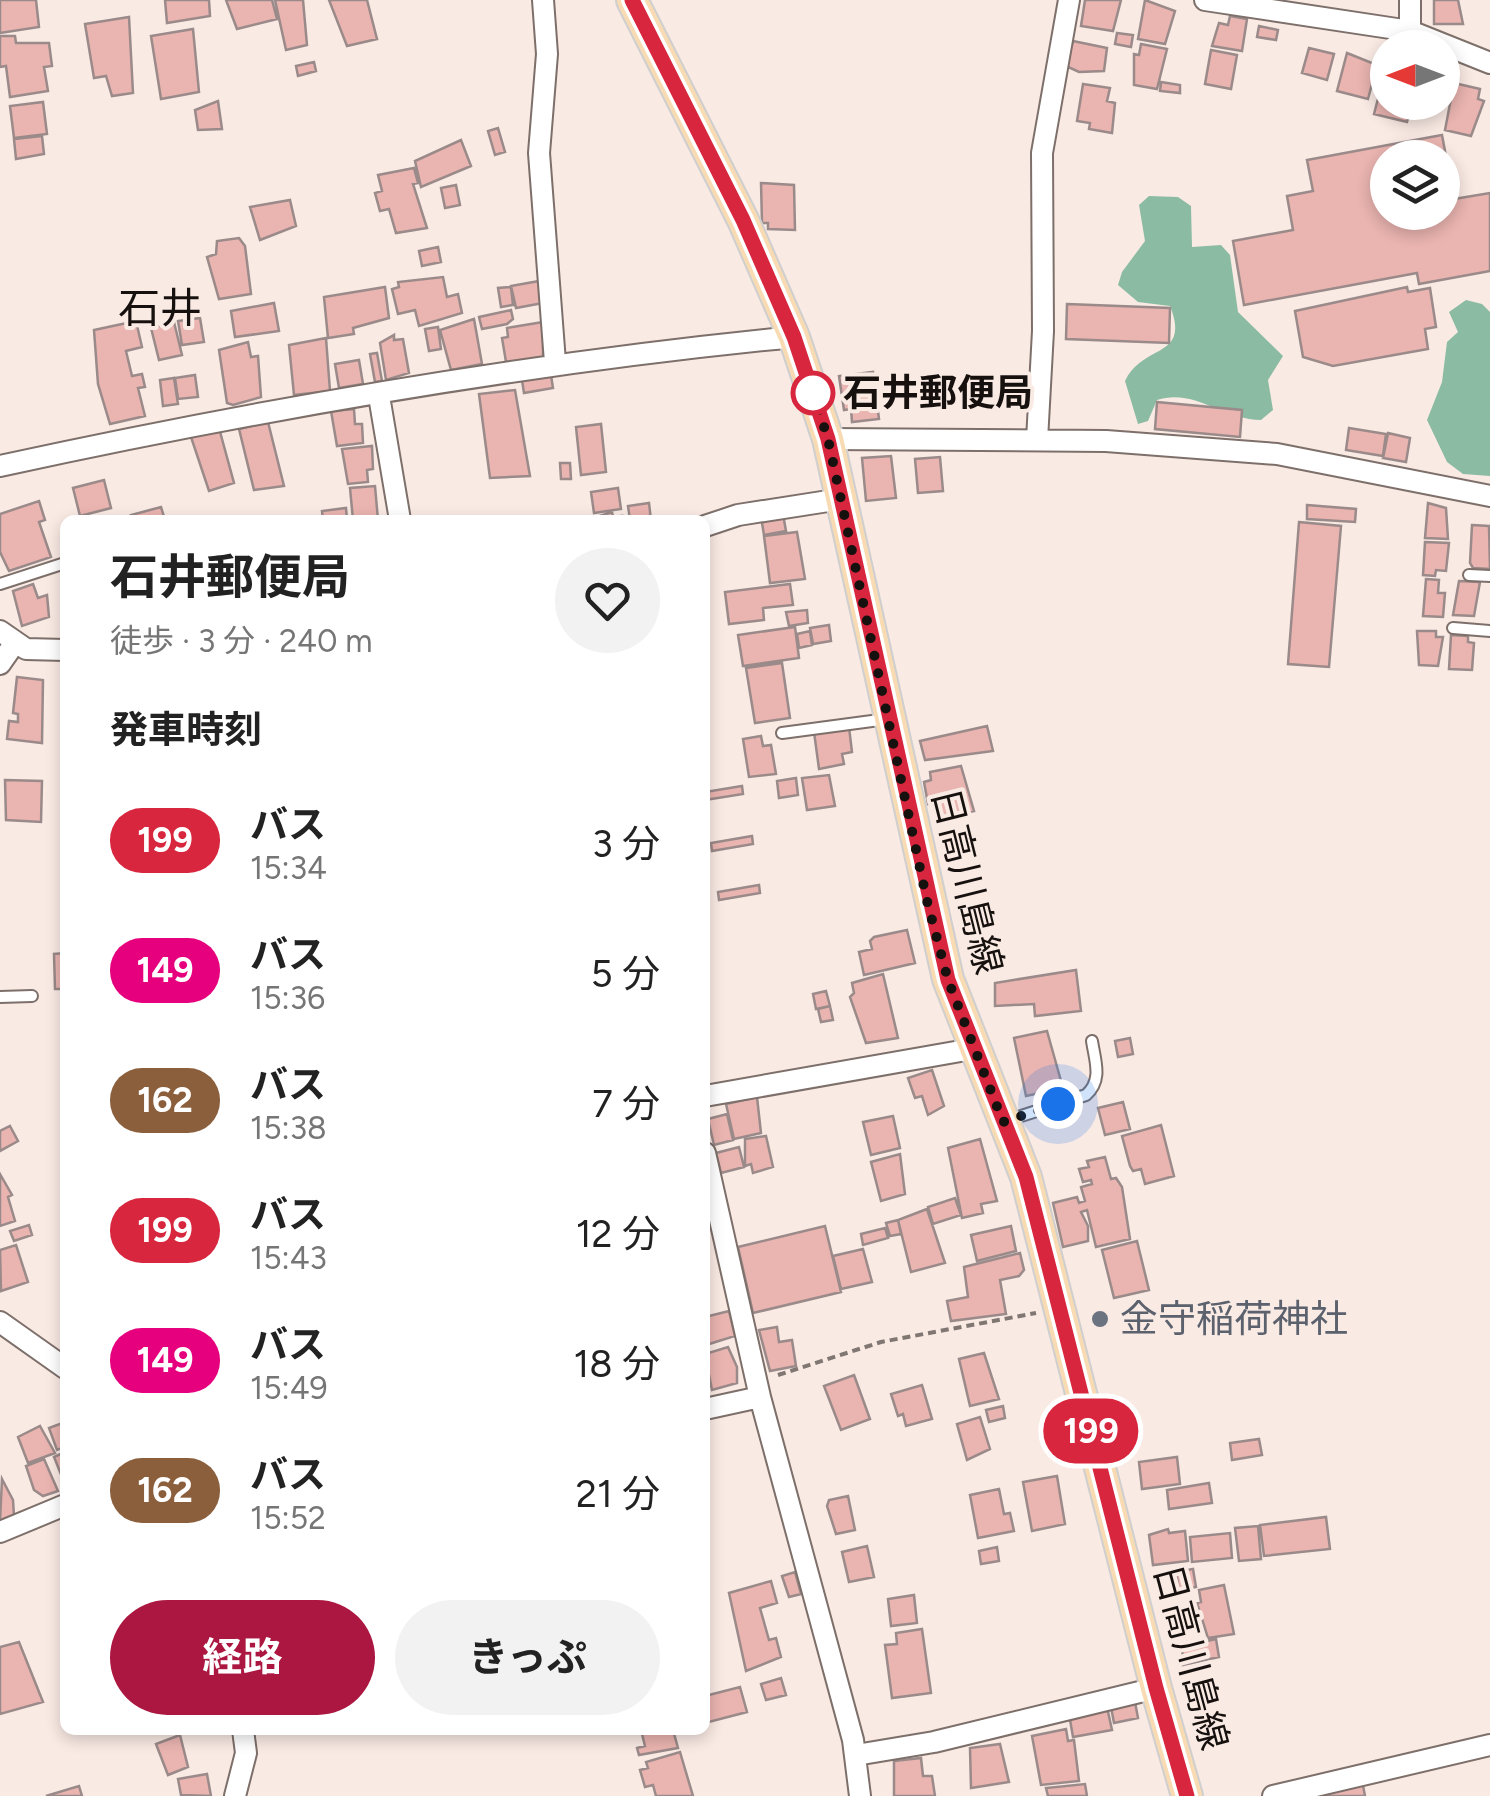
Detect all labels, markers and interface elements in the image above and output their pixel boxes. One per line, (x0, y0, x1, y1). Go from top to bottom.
north arrow (1370, 30, 1460, 120)
map controls (1370, 30, 1460, 230)
button: layers (1370, 140, 1460, 230)
district label: 石井 (118, 283, 202, 334)
place label: 石井郵便局 (843, 370, 1033, 416)
marker: 石井郵便局 (792, 372, 834, 414)
text: 石井郵便局 (110, 548, 350, 606)
button: heart (555, 548, 660, 653)
text: 徒歩 · 3 分 · 240 m (110, 622, 373, 660)
text: 発車時刻 (110, 707, 262, 753)
street label: 日高川島線 (922, 783, 1012, 979)
text: バス (250, 802, 326, 848)
text: 199 (137, 819, 193, 861)
text: 3 分 (592, 821, 660, 867)
text: 15:34 (250, 849, 327, 887)
text: バス (250, 932, 326, 978)
text: 149 (136, 949, 194, 991)
text: 5 分 (591, 951, 660, 997)
text: 15:36 (250, 979, 325, 1017)
text: バス (250, 1062, 326, 1108)
text: 162 (137, 1079, 193, 1121)
your location (1033, 1079, 1083, 1129)
text: 7 分 (592, 1081, 660, 1127)
text: 15:38 (250, 1109, 327, 1147)
text: バス (250, 1192, 326, 1238)
text: 199 (137, 1209, 193, 1251)
text: 12 分 (576, 1211, 660, 1257)
text: 15:43 (250, 1239, 327, 1277)
place label: 金守稲荷神社 (1120, 1296, 1348, 1342)
marker: 金守稲荷神社 (1089, 1308, 1111, 1330)
text: バス (250, 1322, 326, 1368)
text: 149 (136, 1339, 194, 1381)
text: 18 分 (574, 1341, 660, 1387)
text: 15:49 (250, 1369, 328, 1407)
line badge: 199 (1034, 1398, 1148, 1464)
text: 199 (1063, 1410, 1119, 1452)
text: バス (250, 1452, 326, 1498)
text: 162 (137, 1469, 193, 1511)
text: 21 分 (576, 1471, 660, 1517)
text: 15:52 (250, 1499, 326, 1537)
street label: 日高川島線 (1144, 1559, 1238, 1755)
button: 経路 (110, 1600, 375, 1715)
button: きっぷ (395, 1600, 660, 1715)

